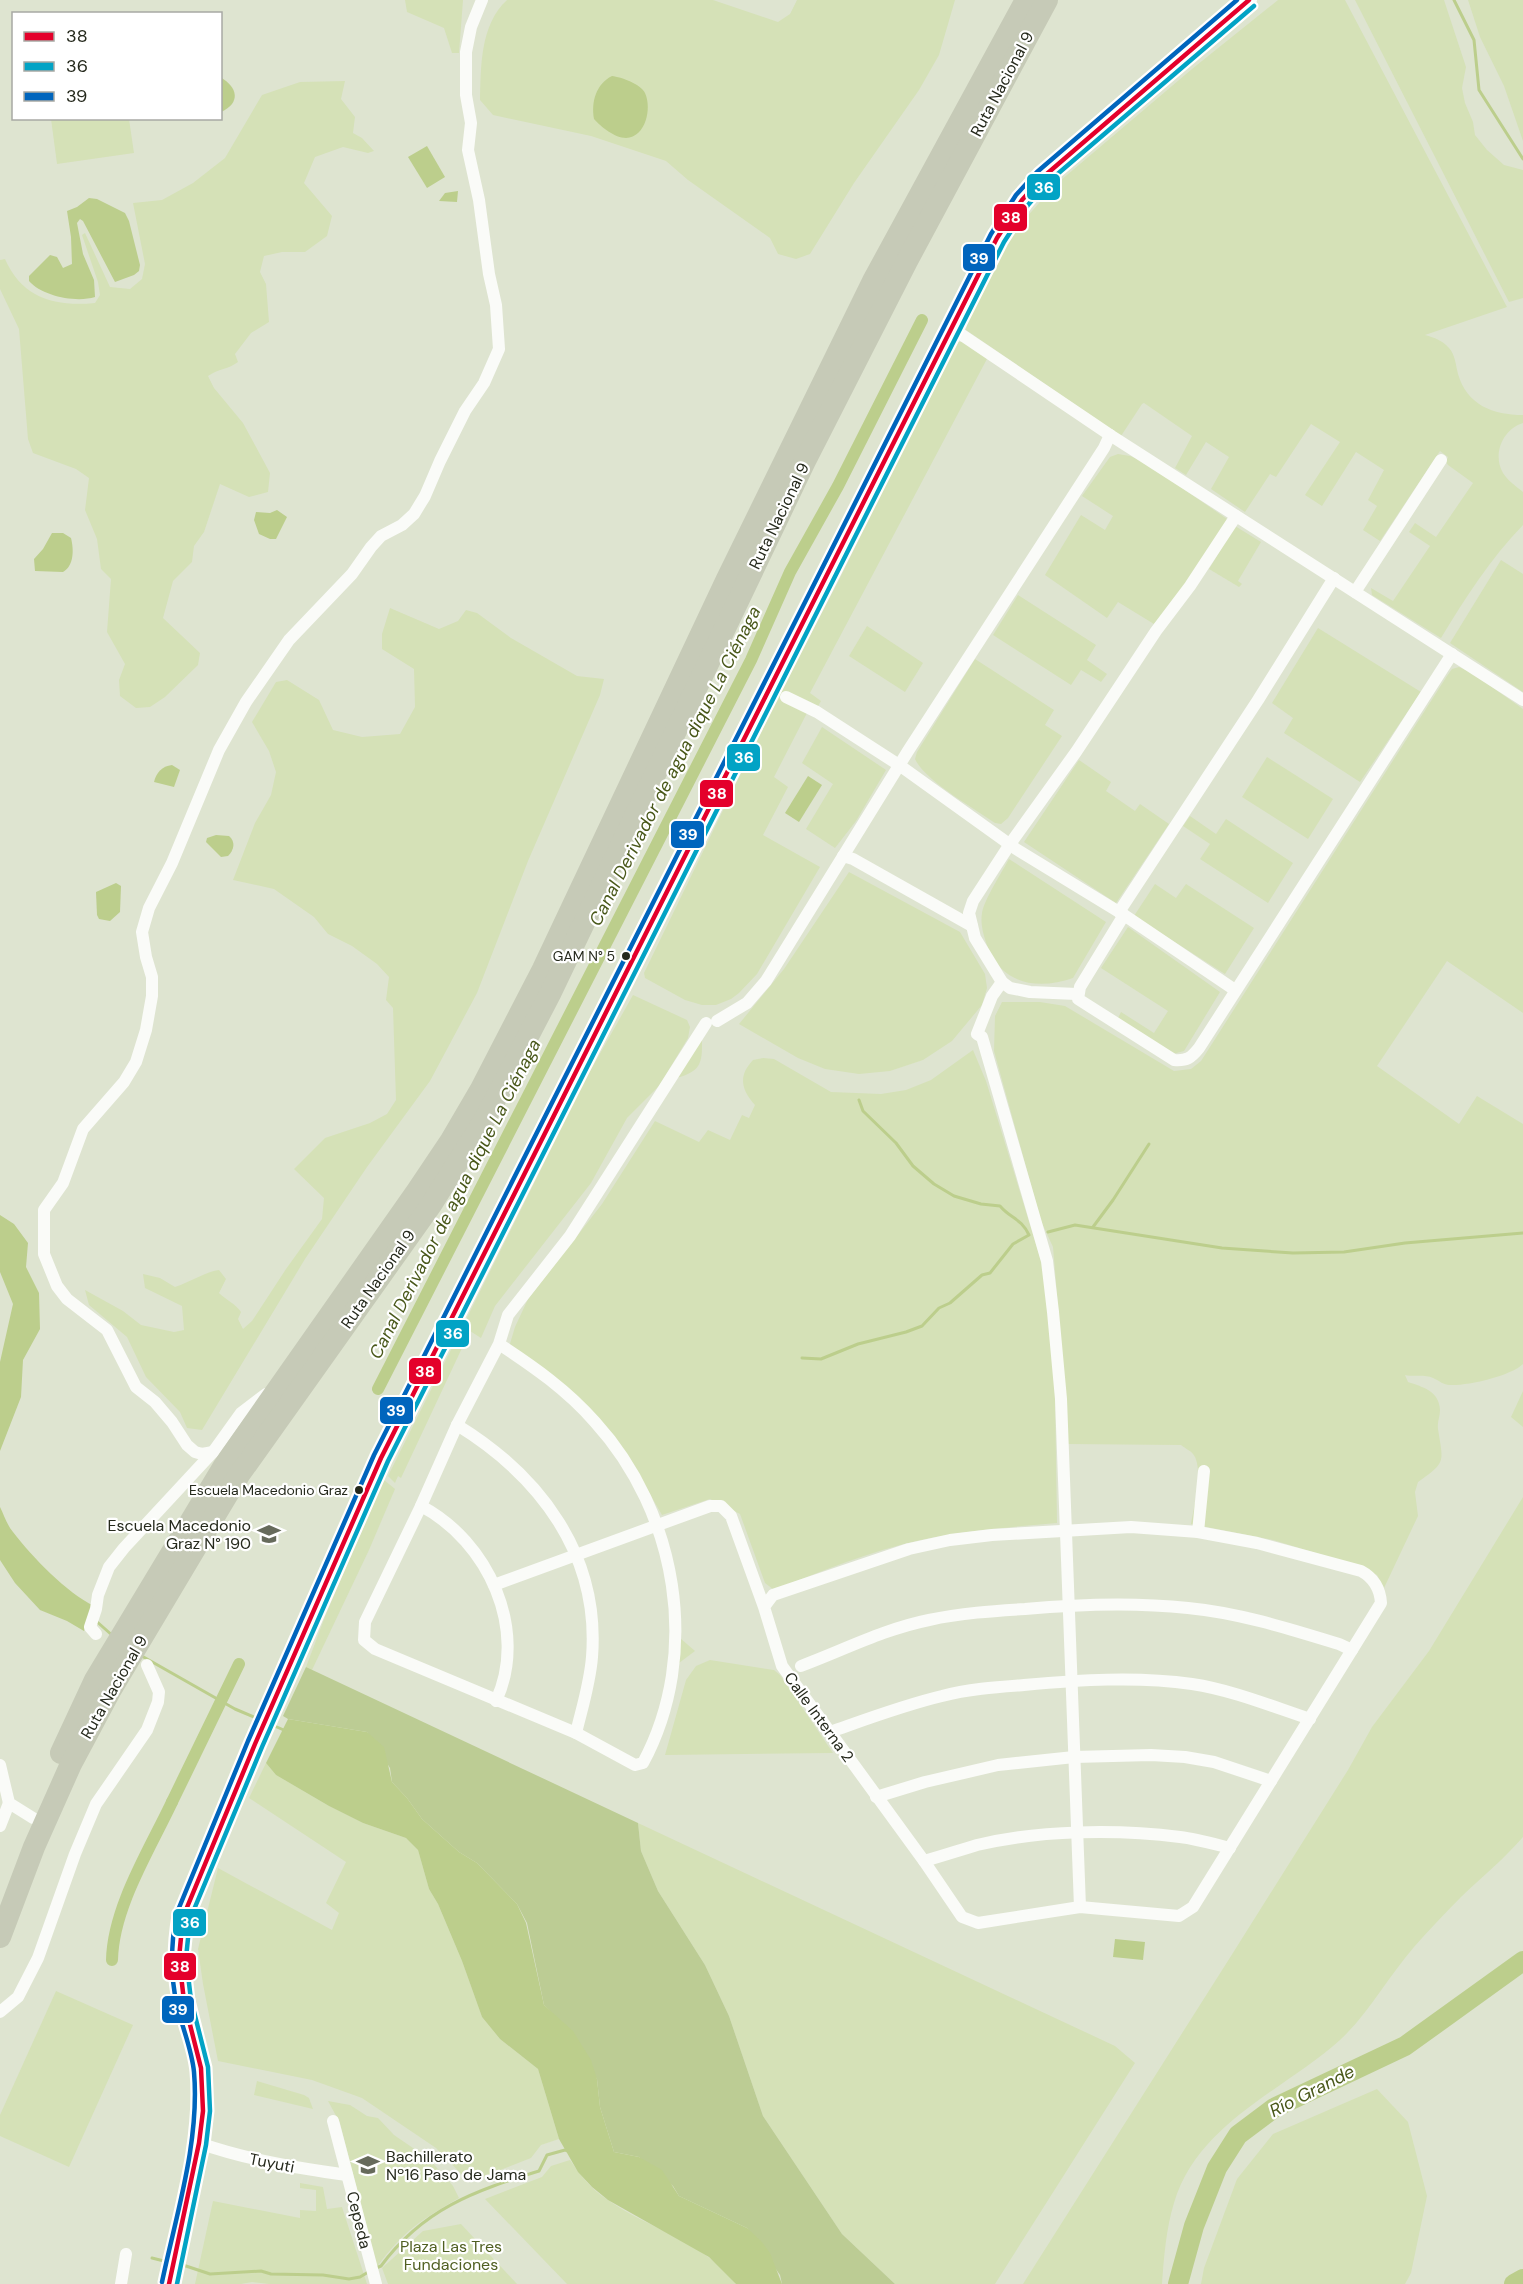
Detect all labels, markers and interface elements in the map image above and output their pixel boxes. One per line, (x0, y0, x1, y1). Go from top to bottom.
legend (12, 12, 222, 120)
text: 38 (66, 24, 88, 48)
street label: Ruta Nacional 9 (966, 28, 1038, 140)
text: 36 (66, 54, 88, 78)
text: 39 (66, 84, 87, 108)
line badge: 36 (1026, 173, 1061, 201)
text: 36 (1034, 177, 1054, 198)
line badge: 38 (993, 203, 1028, 232)
text: 38 (1001, 207, 1021, 228)
line badge: 39 (962, 243, 996, 272)
text: 39 (969, 248, 989, 269)
street label: Ruta Nacional 9 (744, 459, 814, 573)
water label: Canal Derivador de agua dique La Ciénaga (584, 602, 766, 930)
line badge: 36 (726, 743, 761, 772)
text: 36 (734, 747, 754, 768)
line badge: 38 (699, 779, 734, 808)
text: 38 (707, 783, 727, 804)
line badge: 39 (670, 820, 705, 849)
text: 39 (678, 824, 698, 845)
place label: GAM N° 5 (553, 947, 615, 965)
marker: GAM N° 5 (620, 950, 632, 962)
water label: Canal Derivador de agua dique La Ciénaga (364, 1035, 546, 1363)
street label: Ruta Nacional 9 (336, 1226, 420, 1332)
line badge: 36 (435, 1319, 470, 1348)
text: 36 (443, 1323, 463, 1344)
line badge: 38 (408, 1357, 442, 1385)
text: 38 (415, 1361, 435, 1382)
line badge: 39 (379, 1396, 414, 1425)
text: 39 (386, 1400, 406, 1421)
place label: Escuela Macedonio Graz (189, 1481, 348, 1499)
marker: Escuela Macedonio Graz (353, 1484, 365, 1496)
place label: Escuela Macedonio Graz N° 190 (108, 1515, 251, 1554)
school or university icon: Escuela Macedonio Graz N° 190 (256, 1521, 282, 1547)
street label: Ruta Nacional 9 (76, 1632, 152, 1742)
street label: Calle Interna 2 (779, 1668, 859, 1766)
line badge: 36 (172, 1908, 207, 1937)
text: 36 (180, 1912, 200, 1933)
line badge: 38 (163, 1952, 197, 1981)
text: 38 (170, 1956, 190, 1977)
line badge: 39 (161, 1995, 195, 2024)
text: 39 (168, 1999, 188, 2020)
water label: Río Grande (1265, 2059, 1359, 2123)
place label: Bachillerato Nº16 Paso de Jama (386, 2146, 526, 2185)
street label: Tuyuti (248, 2148, 296, 2178)
school or university icon: Bachillerato Nº16 Paso de Jama (355, 2152, 381, 2178)
street label: Cepeda (342, 2189, 376, 2251)
park label: Plaza Las Tres Fundaciones (400, 2236, 502, 2275)

